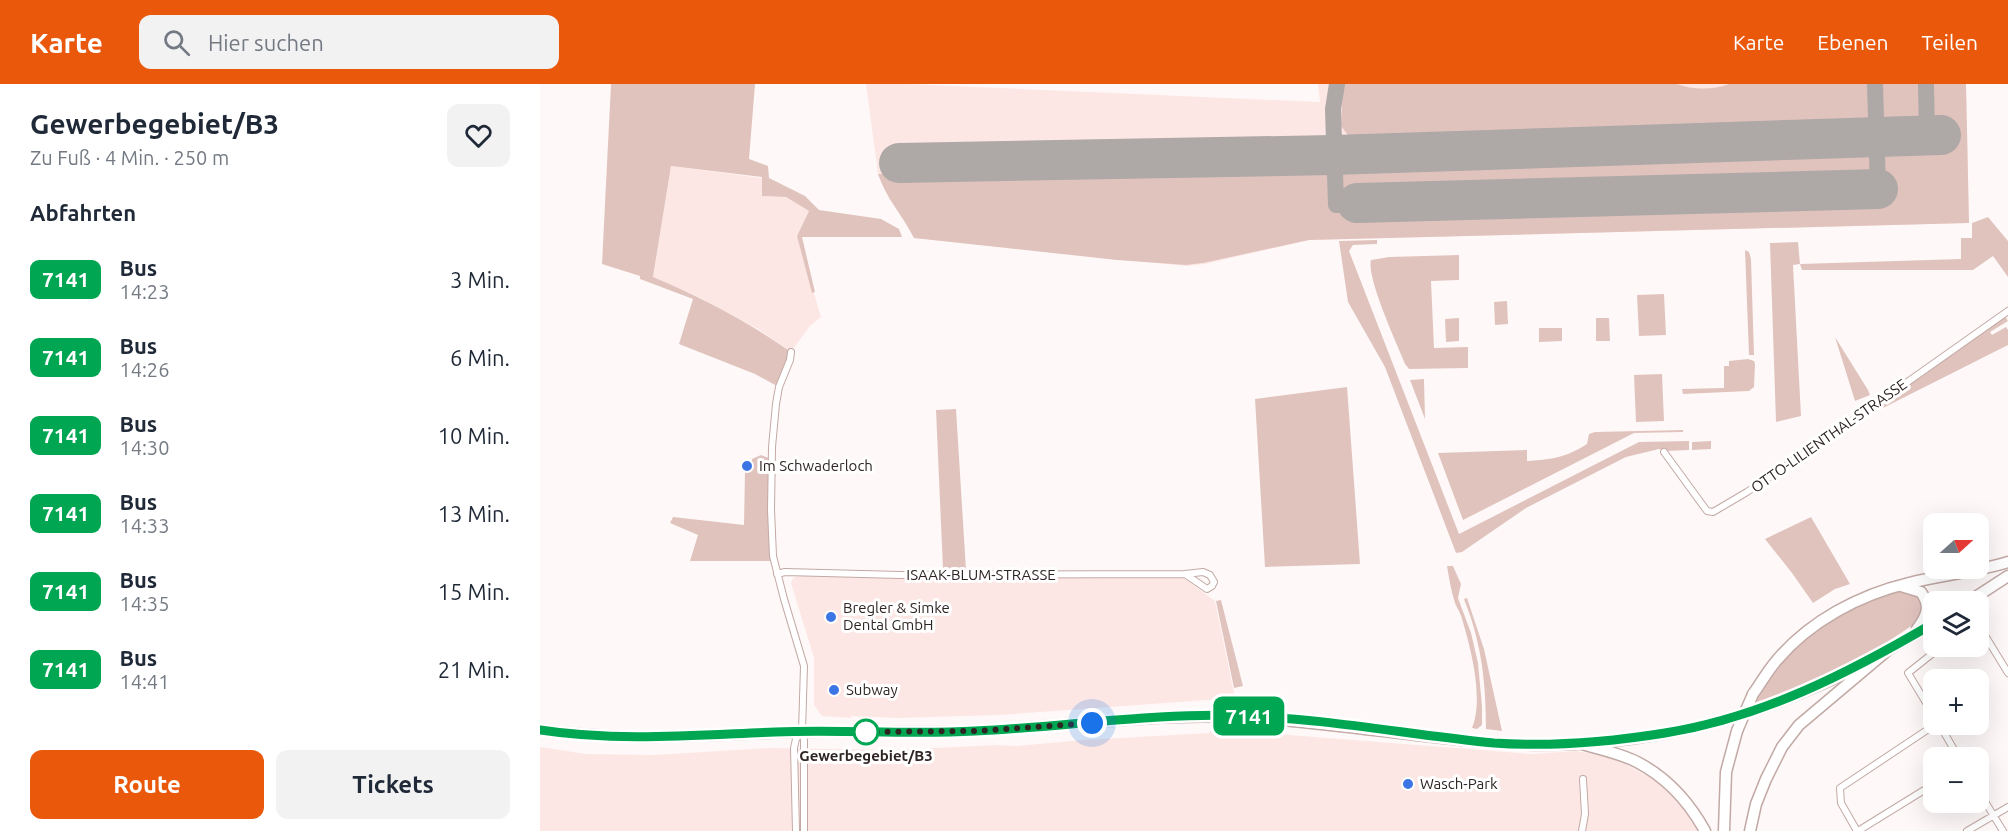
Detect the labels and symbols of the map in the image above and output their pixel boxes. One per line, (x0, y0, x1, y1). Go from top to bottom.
street label: OTTO-LILIENTHAL-STRASSE (1748, 375, 1910, 496)
place label: Im Schwaderloch (759, 457, 873, 474)
marker: Im Schwaderloch (740, 459, 754, 473)
north arrow (1923, 513, 1989, 579)
street label: ISAAK-BLUM-STRASSE (906, 566, 1056, 583)
place label: Bregler & Simke Dental GmbH (843, 599, 950, 633)
marker: Bregler & Simke Dental GmbH (824, 610, 838, 624)
place label: Subway (846, 681, 898, 698)
marker: Subway (827, 683, 841, 697)
line badge: 7141 (1207, 696, 1291, 736)
your location (1077, 708, 1107, 738)
marker: Gewerbegebiet/B3 (853, 719, 879, 745)
place label: Gewerbegebiet/B3 (799, 747, 933, 764)
place label: Wasch-Park (1420, 775, 1498, 792)
marker: Wasch-Park (1401, 777, 1415, 791)

